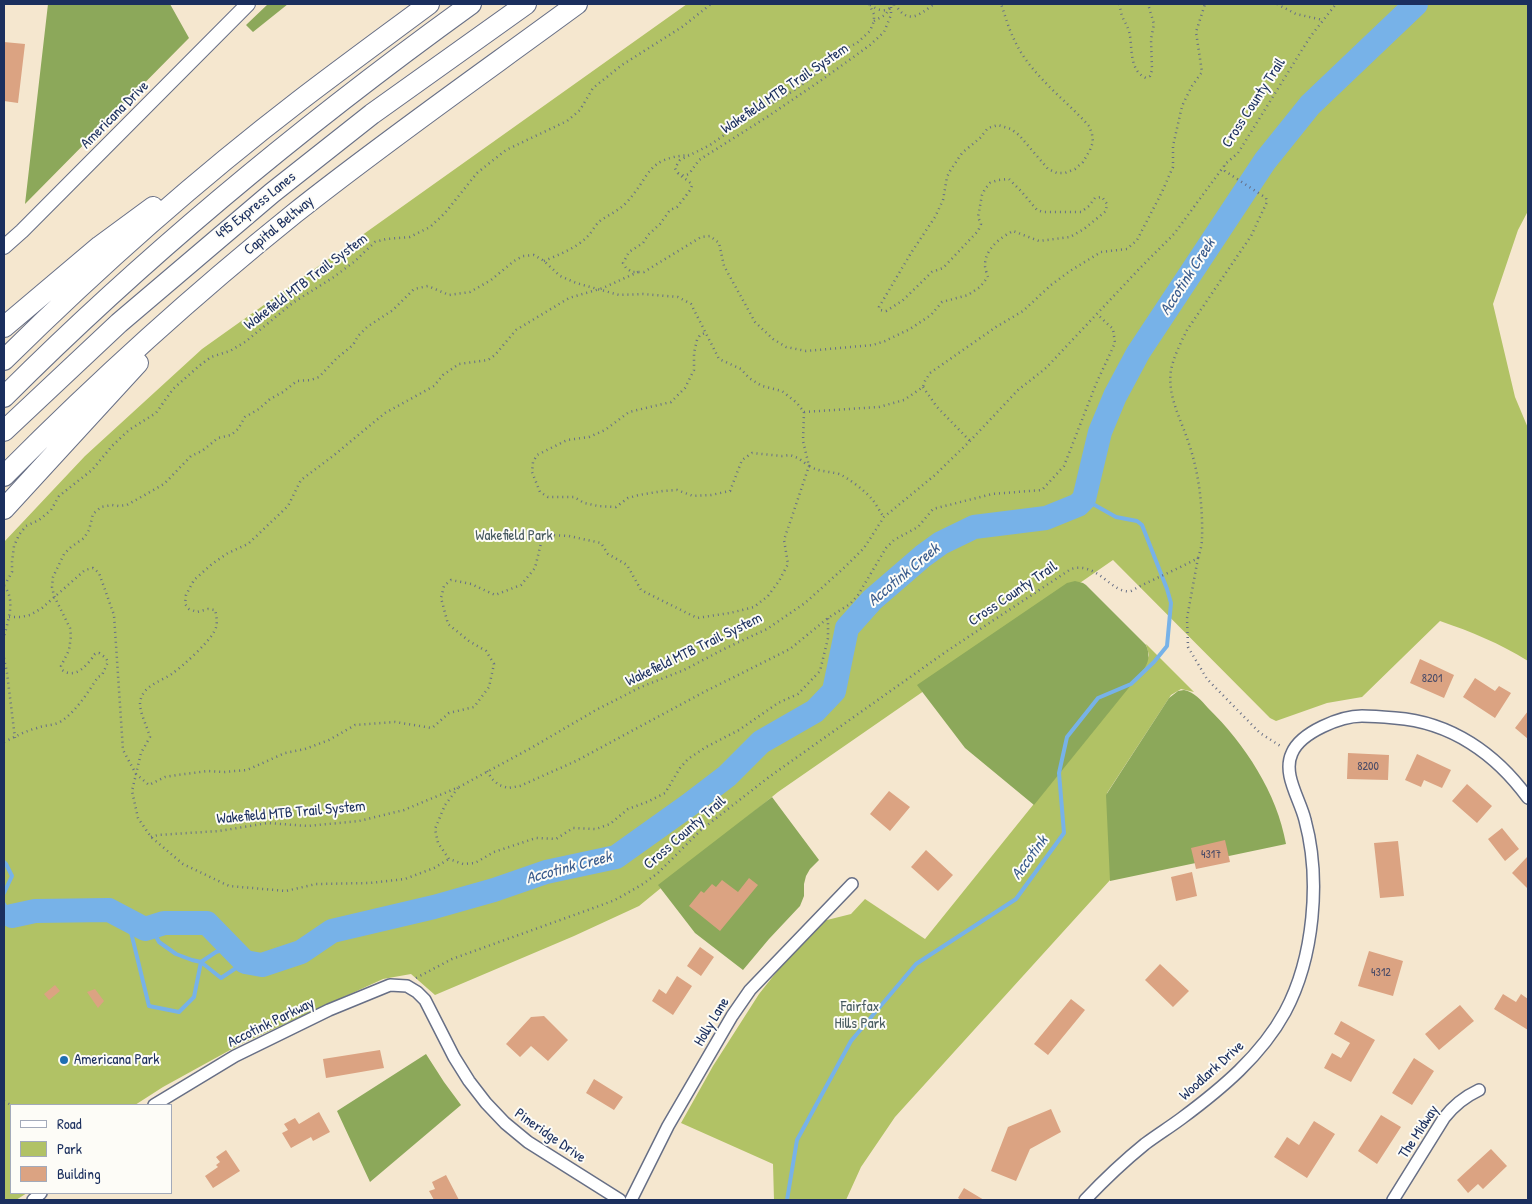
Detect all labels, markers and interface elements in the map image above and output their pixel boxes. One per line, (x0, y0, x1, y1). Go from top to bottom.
street label: Wakefield MTB Trail System (718, 40, 852, 138)
street label: Cross County Trail (1218, 55, 1290, 151)
street label: Americana Drive (77, 77, 153, 153)
street label: 495 Express Lanes (212, 168, 300, 244)
street label: Capital Beltway (241, 192, 317, 260)
street label: Wakefield MTB Trail System (241, 230, 371, 334)
water label: Accotink Creek (1156, 235, 1220, 319)
park label: Wakefield Park (475, 527, 553, 545)
water label: Accotink Creek (864, 539, 944, 611)
street label: Cross County Trail (965, 558, 1061, 630)
street label: Wakefield MTB Trail System (623, 609, 765, 691)
house number: 8201 (1422, 672, 1442, 686)
house number: 8200 (1357, 760, 1379, 774)
street label: Cross County Trail (640, 792, 730, 874)
street label: Wakefield MTB Trail System (216, 798, 366, 828)
water label: Accotink (1008, 832, 1052, 884)
water label: Accotink Creek (524, 847, 614, 889)
house number: 4317 (1201, 848, 1221, 862)
house number: 4312 (1371, 966, 1391, 980)
street label: Accotink Parkway (225, 994, 317, 1052)
street label: Holly Lane (690, 994, 734, 1050)
park label: Fairfax Hills Park (834, 998, 886, 1033)
street label: Woodlark Drive (1176, 1037, 1248, 1105)
place label: Americana Park (74, 1051, 160, 1069)
marker: Americana Park (58, 1054, 70, 1066)
street label: The Midway (1395, 1102, 1443, 1162)
legend (10, 1104, 172, 1194)
street label: Pineridge Drive (511, 1105, 589, 1167)
text: Road (57, 1113, 82, 1134)
text: Park (57, 1138, 82, 1159)
text: Building (57, 1163, 101, 1184)

